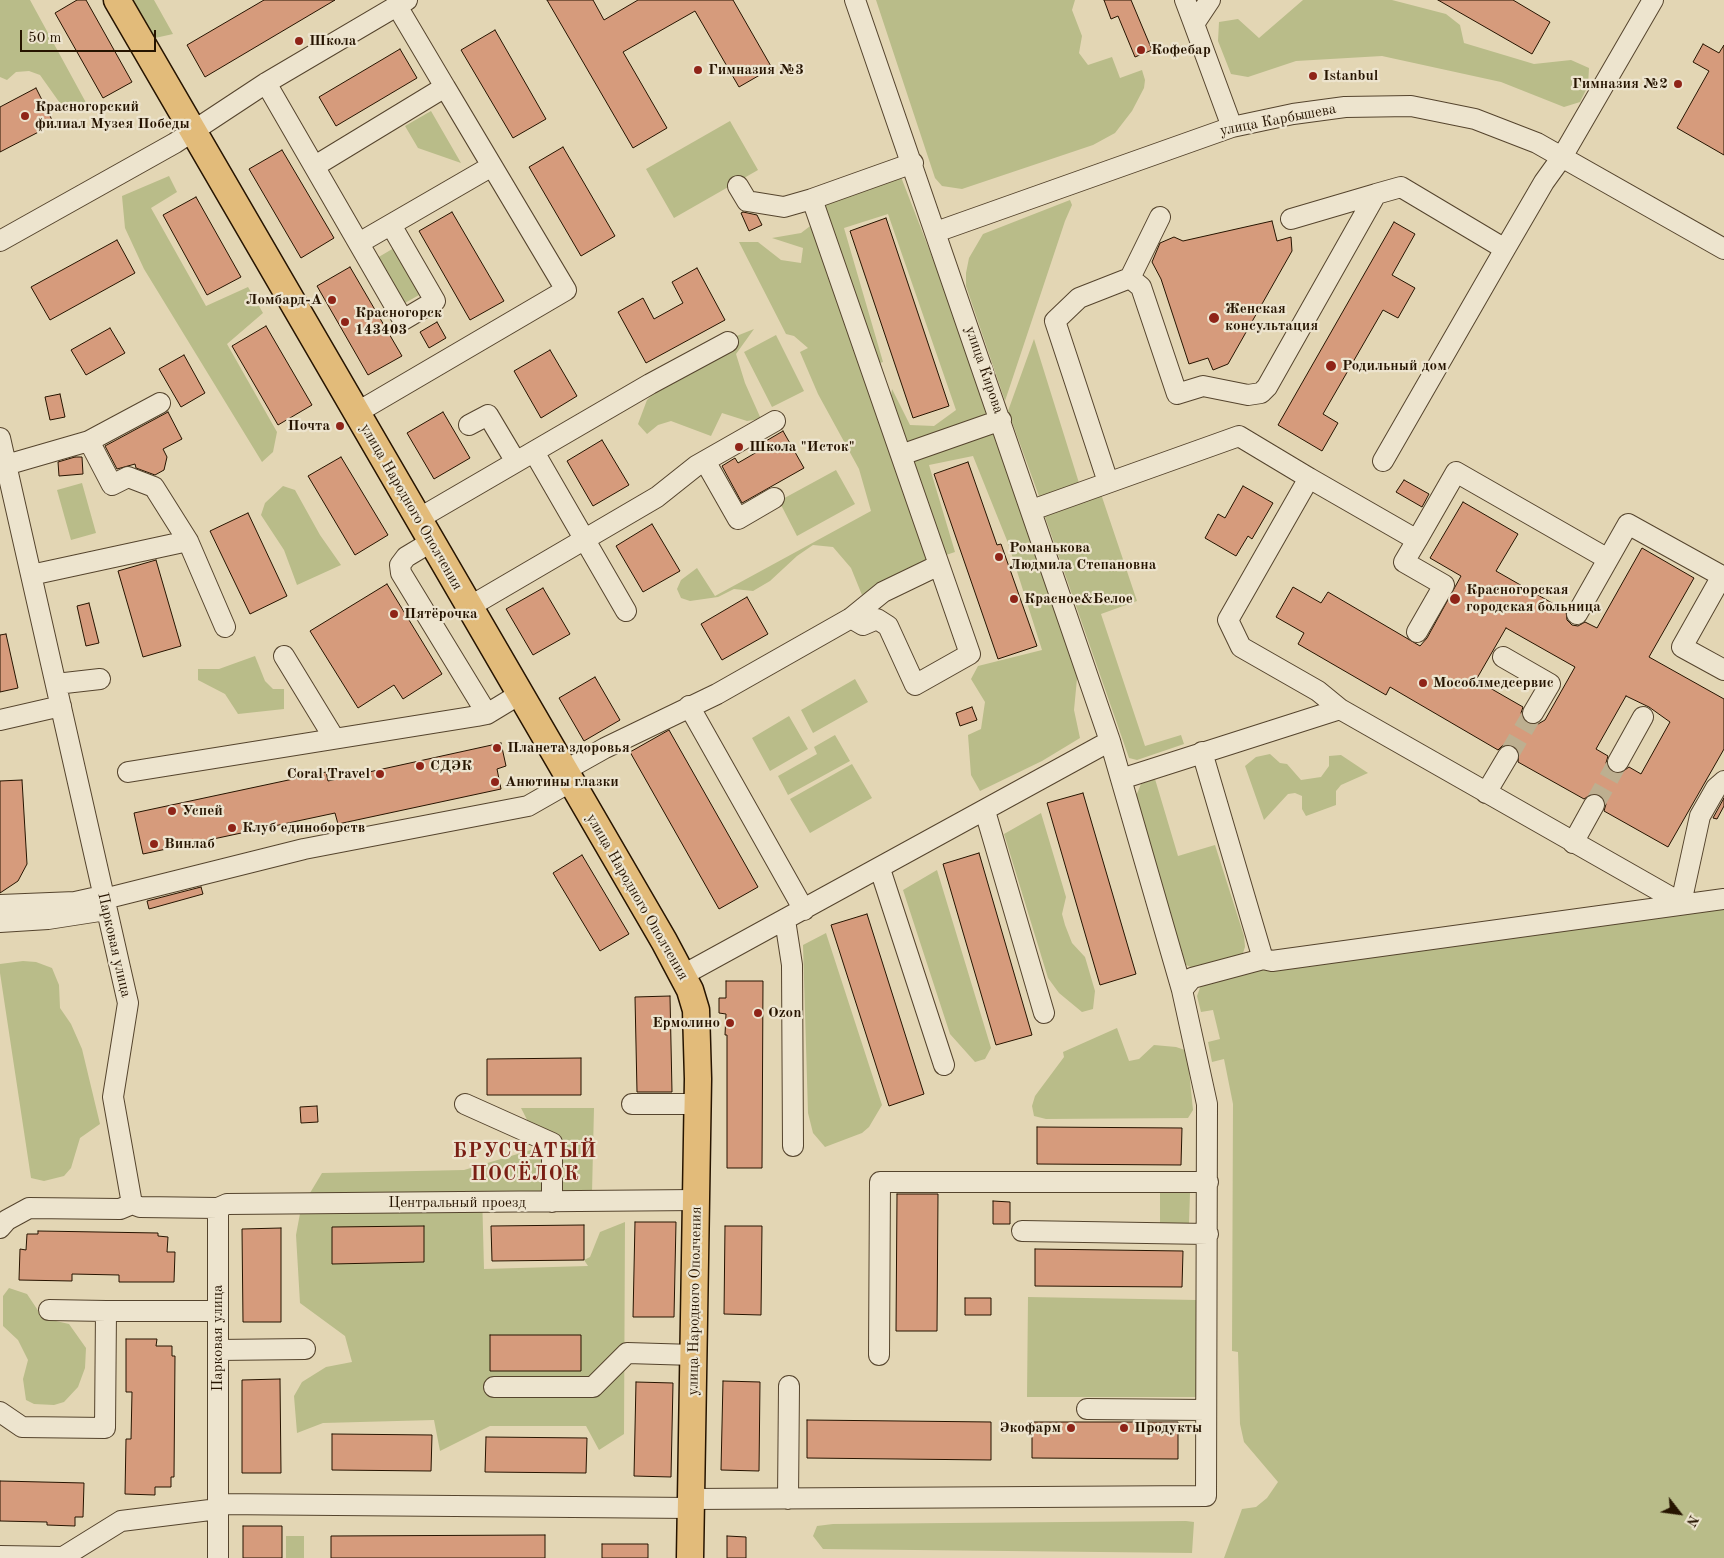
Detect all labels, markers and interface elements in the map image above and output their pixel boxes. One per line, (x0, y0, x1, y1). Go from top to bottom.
scale bar (22, 20, 159, 52)
text: 50 m (28, 31, 62, 46)
place label: Школа (309, 32, 356, 50)
marker: Школа (293, 35, 305, 47)
place label: Кофебар (1151, 41, 1211, 59)
marker: Кофебар (1135, 44, 1147, 56)
place label: Гимназия №3 (708, 61, 804, 79)
marker: Гимназия №3 (692, 64, 704, 76)
place label: Istanbul (1323, 67, 1378, 85)
marker: Istanbul (1307, 70, 1319, 82)
place label: Гимназия №2 (1572, 75, 1668, 93)
marker: Гимназия №2 (1672, 78, 1684, 90)
place label: Красногорский филиал Музея Победы (35, 98, 190, 133)
street label: улица Карбышева (1218, 100, 1338, 140)
marker: Красногорский филиал Музея Победы (19, 110, 31, 122)
place label: Ломбард-А (246, 291, 322, 309)
marker: Ломбард-А (326, 294, 338, 306)
place label: Женская консультация (1225, 300, 1318, 335)
place label: Красногорск 143403 (355, 304, 442, 339)
marker: Женская консультация (1207, 311, 1221, 325)
marker: Красногорск 143403 (339, 316, 351, 328)
street label: улица Кирова (961, 324, 1007, 416)
place label: Родильный дом (1342, 357, 1447, 375)
marker: Родильный дом (1324, 359, 1338, 373)
place label: Почта (288, 417, 330, 435)
marker: Почта (334, 420, 346, 432)
street label: улица Народного Ополчения (356, 421, 466, 593)
place label: Школа "Исток" (749, 438, 855, 456)
marker: Школа "Исток" (733, 441, 745, 453)
place label: Романькова Людмила Степановна (1009, 539, 1156, 574)
marker: Романькова Людмила Степановна (993, 551, 1005, 563)
place label: Красногорская городская больница (1466, 581, 1601, 616)
place label: Красное&Белое (1024, 590, 1133, 608)
marker: Красногорская городская больница (1448, 592, 1462, 606)
marker: Красное&Белое (1008, 593, 1020, 605)
place label: Пятёрочка (404, 605, 478, 623)
marker: Пятёрочка (388, 608, 400, 620)
place label: Мособлмедсервис (1433, 674, 1554, 692)
marker: Мособлмедсервис (1417, 677, 1429, 689)
place label: Планета здоровья (507, 739, 630, 757)
marker: Планета здоровья (491, 742, 503, 754)
place label: СДЭК (430, 757, 472, 775)
marker: СДЭК (414, 760, 426, 772)
place label: Coral Travel (287, 765, 370, 783)
marker: Coral Travel (374, 768, 386, 780)
place label: Анютины глазки (505, 773, 619, 791)
marker: Анютины глазки (489, 776, 501, 788)
place label: Успей (182, 802, 223, 820)
marker: Успей (166, 805, 178, 817)
street label: улица Народного Ополчения (582, 811, 692, 983)
place label: Клуб единоборств (242, 819, 365, 837)
marker: Клуб единоборств (226, 822, 238, 834)
place label: Винлаб (164, 835, 215, 853)
marker: Винлаб (148, 838, 160, 850)
street label: Парковая улица (93, 891, 135, 999)
place label: Ozon (768, 1004, 801, 1022)
marker: Ozon (752, 1007, 764, 1019)
place label: Ермолино (652, 1014, 720, 1032)
marker: Ермолино (724, 1017, 736, 1029)
district label: БРУСЧАТЫЙ ПОСЁЛОК (452, 1140, 598, 1187)
street label: Центральный проезд (388, 1194, 526, 1212)
street label: улица Народного Ополчения (684, 1206, 706, 1396)
street label: Парковая улица (209, 1285, 227, 1391)
place label: Экофарм (999, 1419, 1061, 1437)
place label: Продукты (1134, 1419, 1202, 1437)
marker: Экофарм (1065, 1422, 1077, 1434)
marker: Продукты (1118, 1422, 1130, 1434)
north arrow (1654, 1488, 1704, 1538)
text: N (1683, 1512, 1701, 1529)

